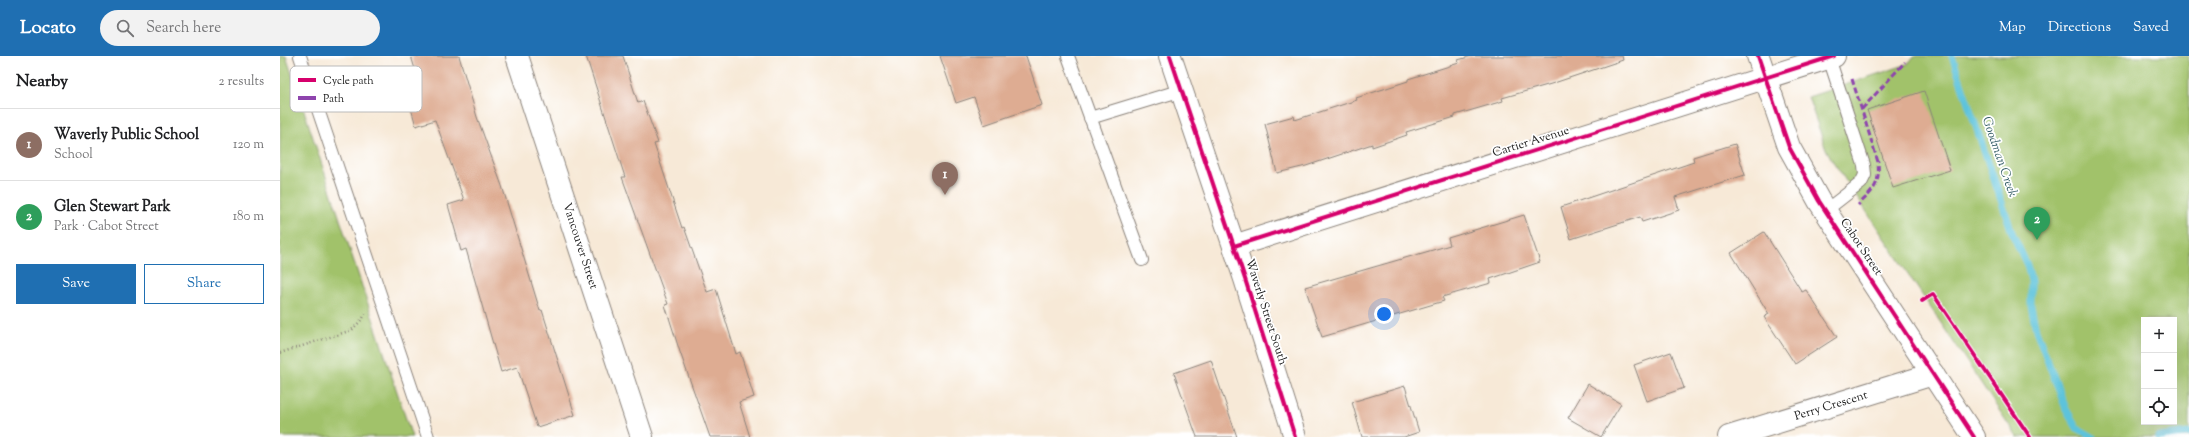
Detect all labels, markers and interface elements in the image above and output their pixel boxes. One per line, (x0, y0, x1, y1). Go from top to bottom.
search box (100, 10, 380, 46)
text: Locato (20, 15, 76, 42)
icon: search (114, 17, 136, 39)
text: Search here (146, 18, 221, 39)
text: Map (1999, 18, 2026, 38)
text: Directions (2048, 18, 2111, 38)
text: Saved (2133, 18, 2169, 38)
legend (290, 66, 422, 112)
text: Nearby (16, 70, 68, 94)
text: 2 results (219, 73, 264, 91)
text: Cycle path (323, 73, 374, 89)
text: Path (323, 91, 345, 107)
water label: Goodman Creek (1977, 114, 2021, 200)
street label: Cartier Avenue (1490, 122, 1572, 162)
text: Waverly Public School (54, 125, 199, 146)
text: 1 (27, 136, 31, 154)
text: 120 m (233, 136, 264, 154)
text: School (54, 146, 93, 164)
pin: 1 (932, 162, 958, 195)
text: Glen Stewart Park (54, 197, 171, 218)
street label: Vancouver Street (558, 200, 602, 292)
pin: 2 (2024, 207, 2050, 240)
text: 2 (26, 208, 32, 226)
text: 180 m (233, 208, 264, 226)
street label: Cabot Street (1835, 215, 1887, 279)
text: Park · Cabot Street (54, 218, 159, 236)
street label: Waverly Street South (1240, 256, 1292, 368)
button: Save (16, 264, 136, 304)
button: Share (144, 264, 264, 304)
your location (1374, 304, 1394, 324)
map controls (2141, 317, 2177, 425)
button: + (2141, 317, 2177, 353)
button: − (2141, 353, 2177, 389)
street label: Perry Crescent (1792, 386, 1870, 426)
button: locate (2141, 389, 2177, 425)

